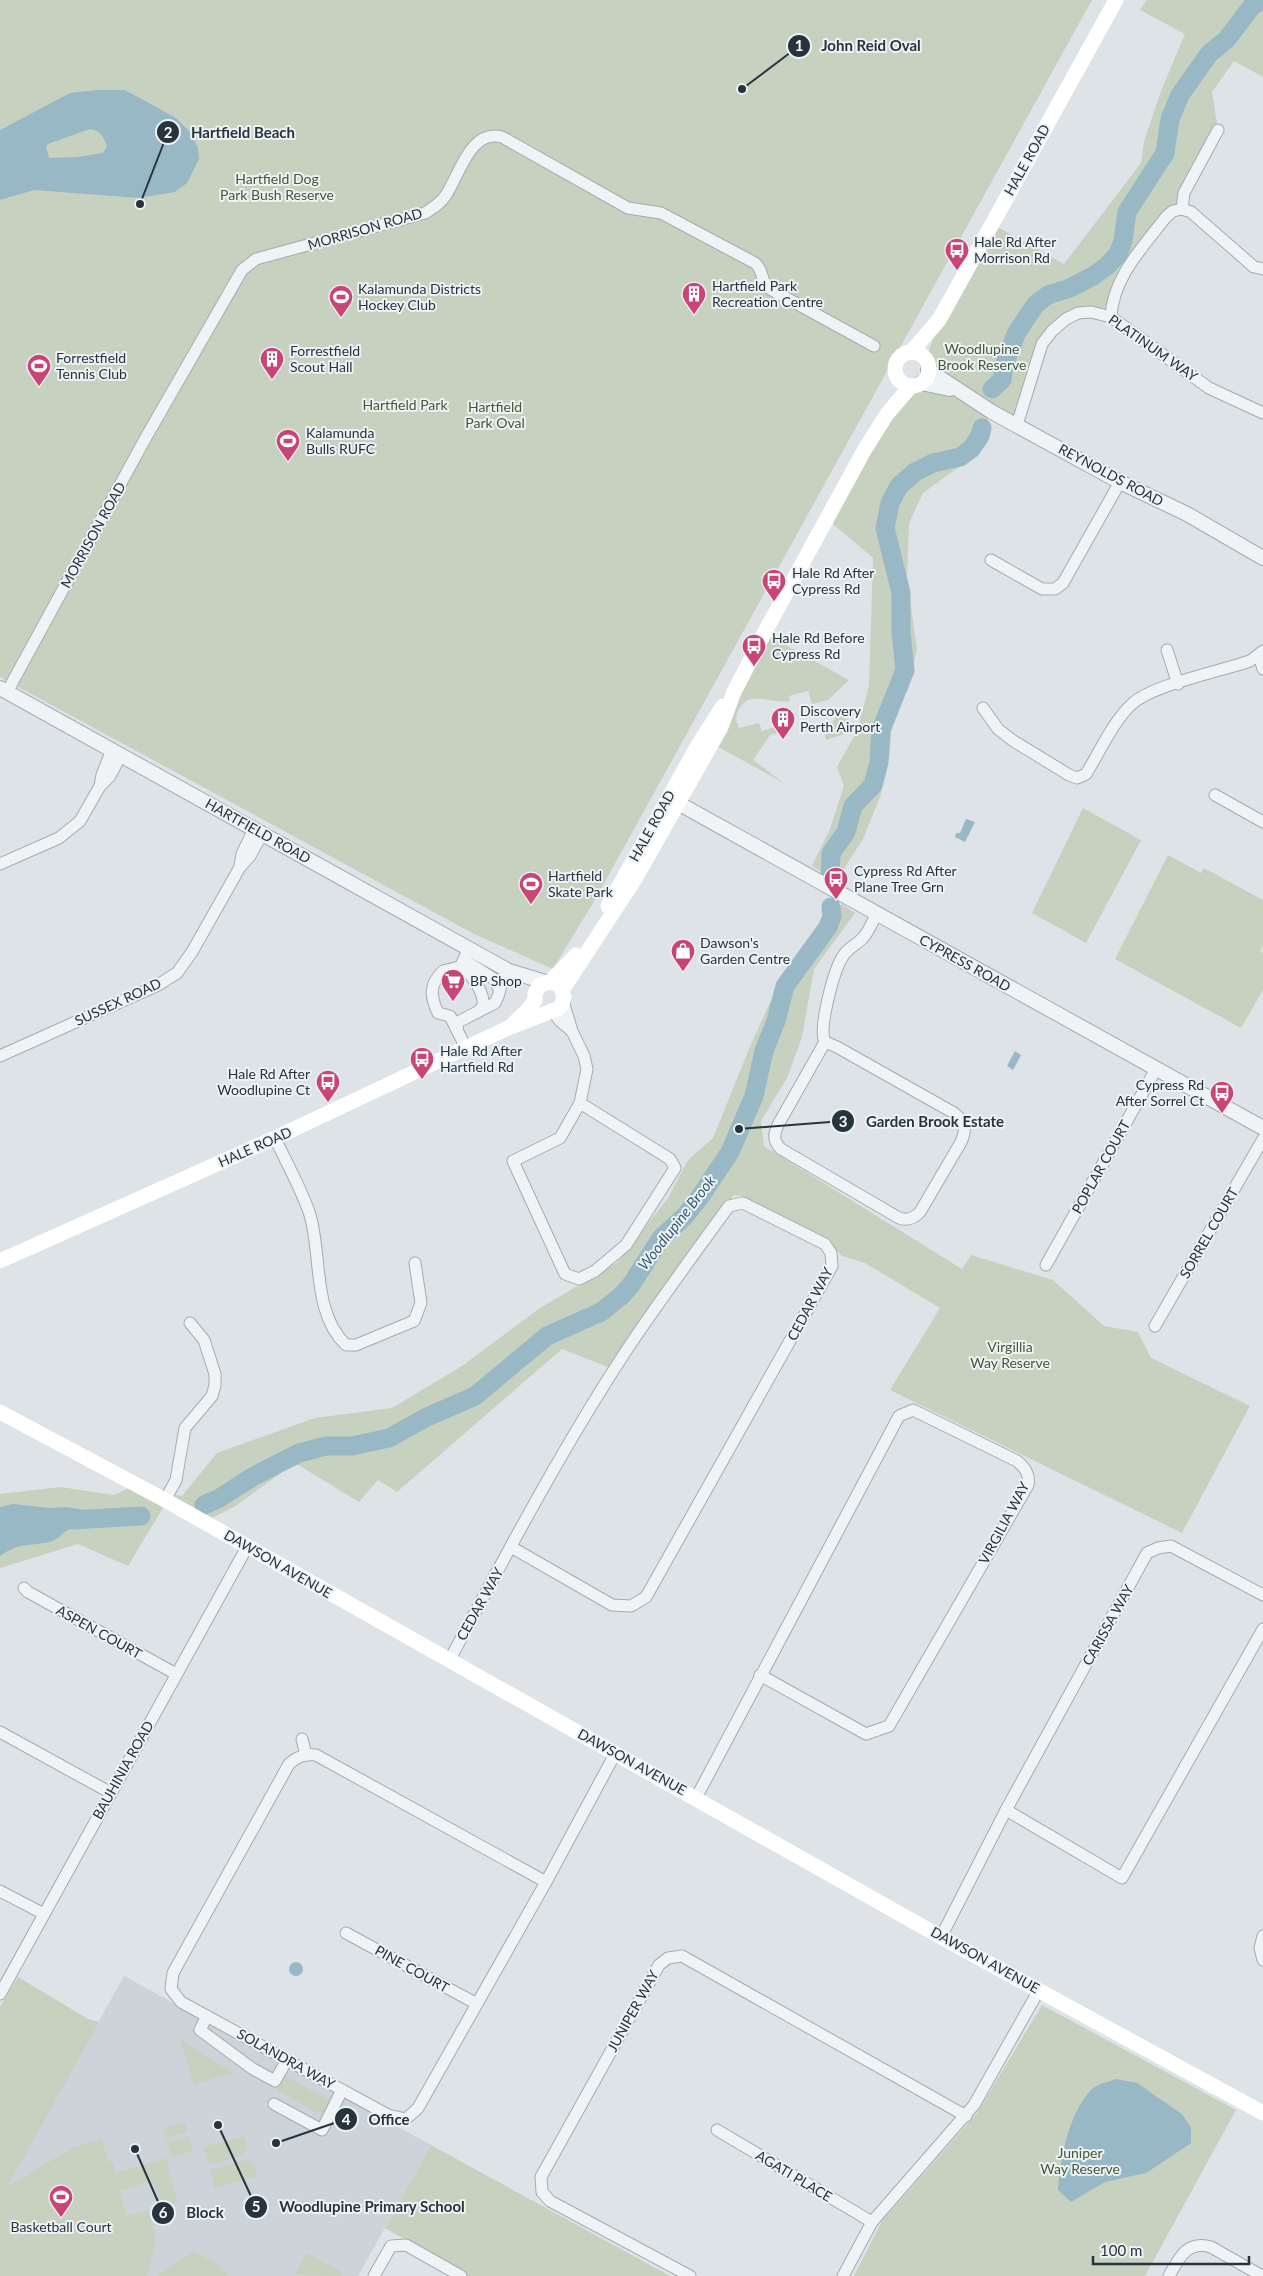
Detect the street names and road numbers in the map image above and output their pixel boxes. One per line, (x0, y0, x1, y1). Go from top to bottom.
street label: HALE ROAD (1000, 121, 1053, 198)
street label: MORRISON ROAD (306, 204, 424, 253)
street label: PLATINUM WAY (1105, 311, 1201, 385)
street label: REYNOLDS ROAD (1056, 440, 1167, 509)
street label: MORRISON ROAD (56, 479, 129, 591)
street label: HALE ROAD (625, 787, 678, 864)
street label: HARTFIELD ROAD (203, 795, 314, 867)
street label: CYPRESS ROAD (917, 930, 1014, 995)
street label: SUSSEX ROAD (72, 974, 164, 1029)
street label: POPLAR COURT (1068, 1116, 1134, 1217)
street label: HALE ROAD (215, 1123, 294, 1170)
street label: SORREL COURT (1176, 1184, 1242, 1281)
street label: CEDAR WAY (783, 1264, 836, 1343)
street label: VIRGILIA WAY (975, 1478, 1033, 1567)
street label: DAWSON AVENUE (221, 1526, 335, 1601)
street label: CEDAR WAY (453, 1564, 507, 1643)
street label: CARISSA WAY (1078, 1581, 1137, 1668)
street label: ASPEN COURT (53, 1601, 146, 1662)
street label: BAUHINIA ROAD (88, 1718, 157, 1822)
street label: DAWSON AVENUE (575, 1725, 690, 1798)
street label: DAWSON AVENUE (928, 1923, 1043, 1996)
street label: PINE COURT (372, 1941, 453, 1996)
street label: JUNIPER WAY (603, 1967, 662, 2055)
street label: SOLANDRA WAY (234, 2025, 338, 2093)
street label: AGATI PLACE (753, 2146, 835, 2205)

